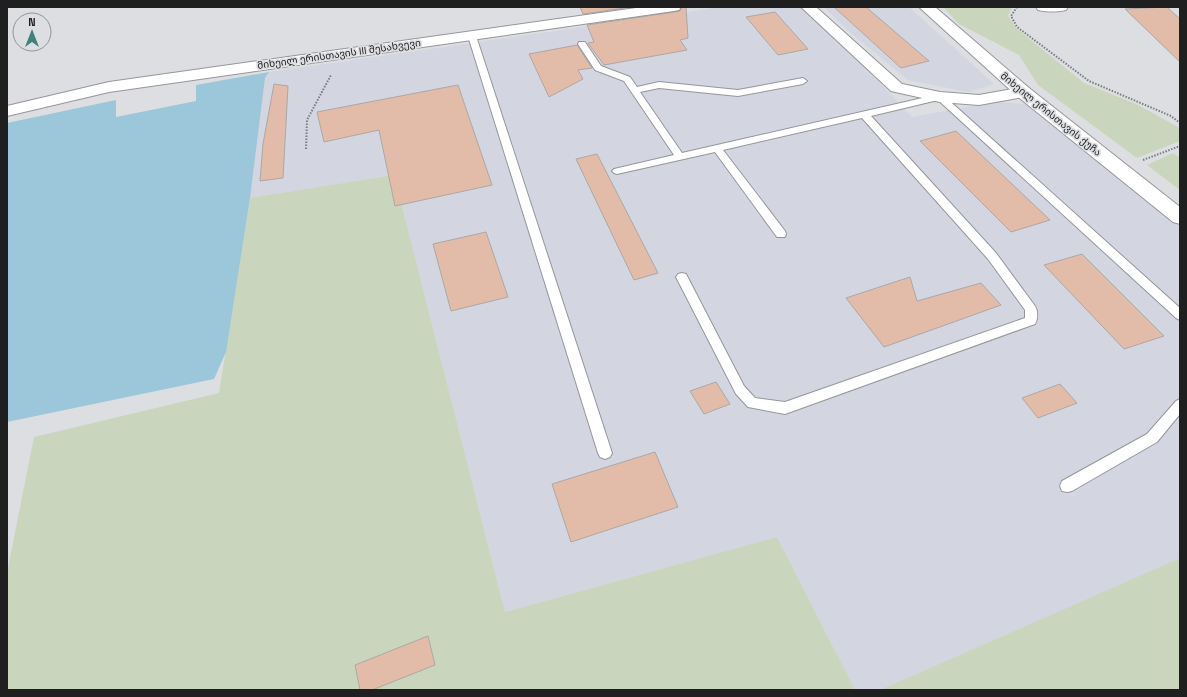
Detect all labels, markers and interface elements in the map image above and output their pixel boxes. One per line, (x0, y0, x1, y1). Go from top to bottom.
north arrow (12, 12, 52, 52)
text: N (28, 15, 36, 29)
street label: მიხეილ ერისთავის III შესახვევი (256, 36, 422, 72)
street label: მიხეილ ერისთავის ქუჩა (998, 69, 1104, 159)

